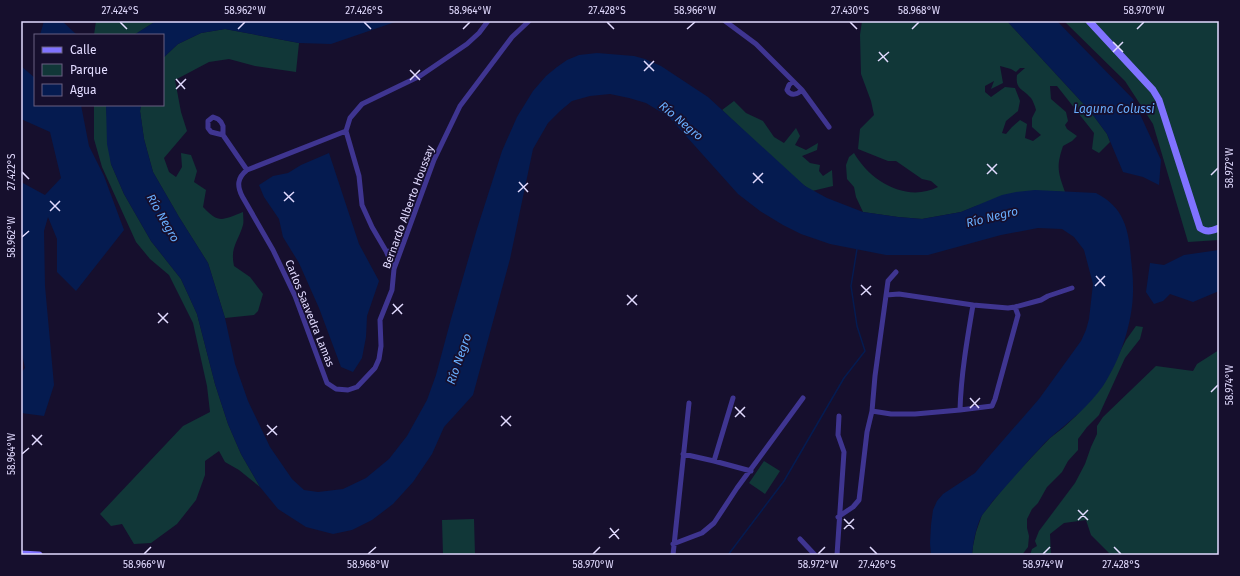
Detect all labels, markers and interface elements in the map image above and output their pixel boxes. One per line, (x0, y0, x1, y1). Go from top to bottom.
text: 27.424°S (101, 5, 139, 17)
text: 58.962°W (224, 5, 267, 17)
text: 27.426°S (345, 5, 383, 17)
text: 58.964°W (449, 5, 492, 17)
text: 27.428°S (588, 5, 626, 17)
text: 58.966°W (674, 5, 717, 17)
text: 27.430°S (831, 5, 869, 17)
text: 58.968°W (898, 5, 941, 17)
text: 58.970°W (1123, 5, 1165, 17)
legend (34, 34, 164, 106)
text: Calle (70, 43, 97, 57)
text: Parque (70, 63, 108, 77)
text: Agua (70, 83, 97, 97)
water label: Río Negro (656, 99, 706, 143)
water label: Laguna Colussi (1073, 102, 1155, 116)
street label: Bernardo Alberto Houssay (380, 143, 437, 271)
text: 58.972°W (1224, 147, 1236, 188)
text: 27.422°S (6, 153, 18, 191)
water label: Río Negro (144, 192, 182, 244)
water label: Río Negro (965, 204, 1019, 230)
text: 58.962°W (6, 215, 18, 258)
street label: Carlos Saavedra Lamas (282, 258, 337, 369)
water label: Río Negro (444, 332, 474, 386)
text: 58.974°W (1224, 364, 1236, 405)
text: 58.964°W (6, 432, 18, 475)
text: 58.966°W (123, 559, 166, 571)
text: 58.968°W (347, 559, 390, 571)
text: 58.970°W (572, 559, 614, 571)
text: 58.972°W (798, 559, 839, 571)
text: 27.426°S (858, 559, 896, 571)
text: 58.974°W (1023, 559, 1064, 571)
text: 27.428°S (1102, 559, 1140, 571)

